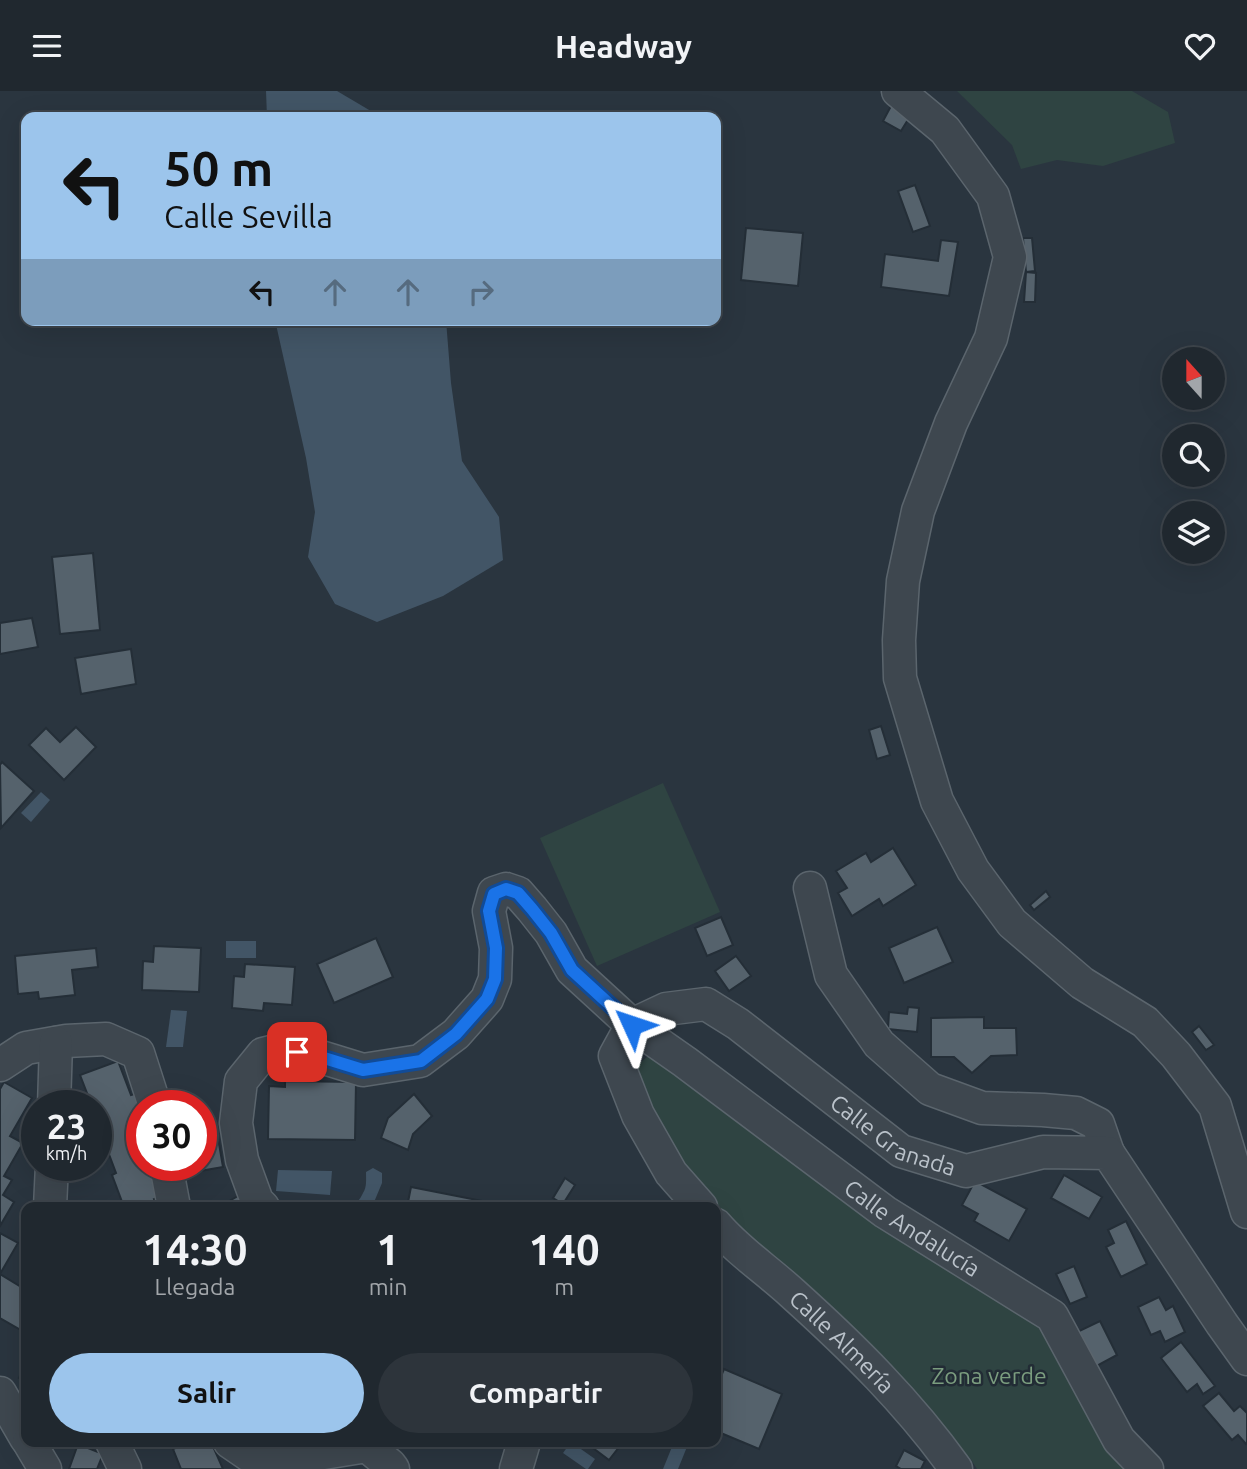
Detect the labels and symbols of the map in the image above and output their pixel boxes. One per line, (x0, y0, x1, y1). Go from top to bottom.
north arrow (1162, 347, 1225, 409)
position arrow (595, 988, 669, 1062)
pin (267, 1022, 327, 1082)
street label: Calle Granada (826, 1089, 959, 1180)
speed limit sign: 30 (126, 1090, 217, 1181)
street label: Calle Andalucía (840, 1174, 985, 1281)
street label: Calle Almería (785, 1285, 900, 1398)
park label: Zona verde (931, 1363, 1047, 1388)

